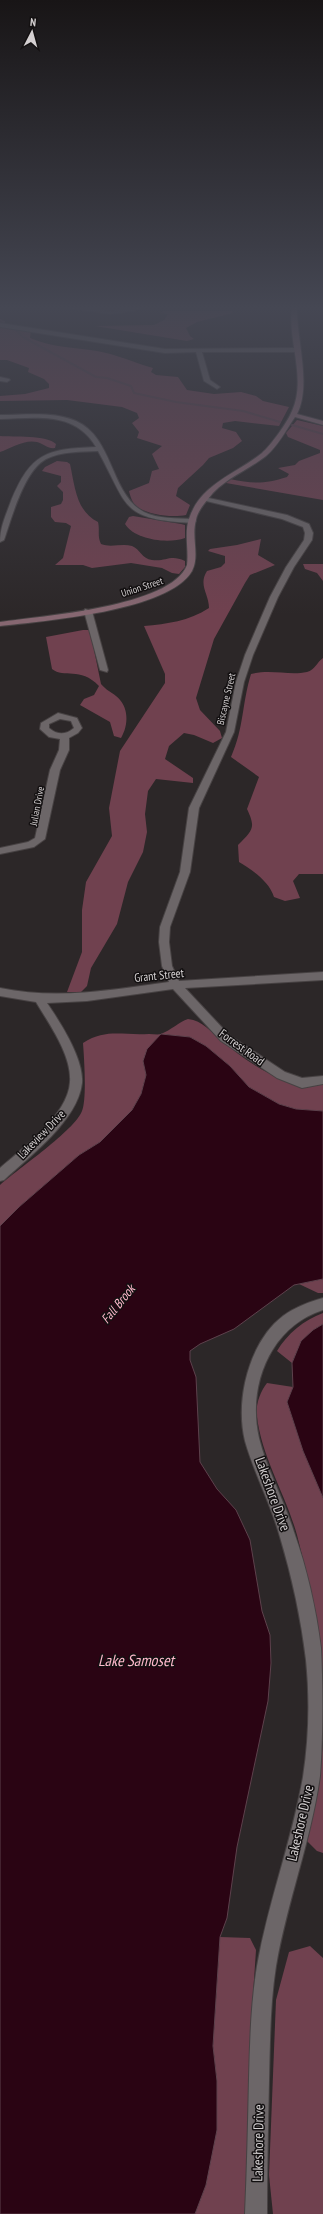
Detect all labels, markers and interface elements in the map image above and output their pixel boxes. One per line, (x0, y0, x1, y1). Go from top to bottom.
north arrow (12, 12, 52, 52)
text: N (29, 15, 37, 29)
street label: Union Street (119, 574, 165, 600)
street label: Biscayne Street (214, 672, 238, 726)
street label: Julian Drive (27, 785, 47, 828)
street label: Grant Street (133, 965, 185, 985)
street label: Forrest Road (217, 1026, 267, 1068)
street label: Lakeview Drive (14, 1106, 68, 1162)
water label: Fall Brook (97, 1280, 140, 1327)
street label: Lakeshore Drive (251, 1455, 295, 1534)
water label: Lake Samoset (98, 1650, 176, 1670)
street label: Lakeshore Drive (283, 1783, 318, 1863)
street label: Lakeshore Drive (248, 2104, 268, 2182)

